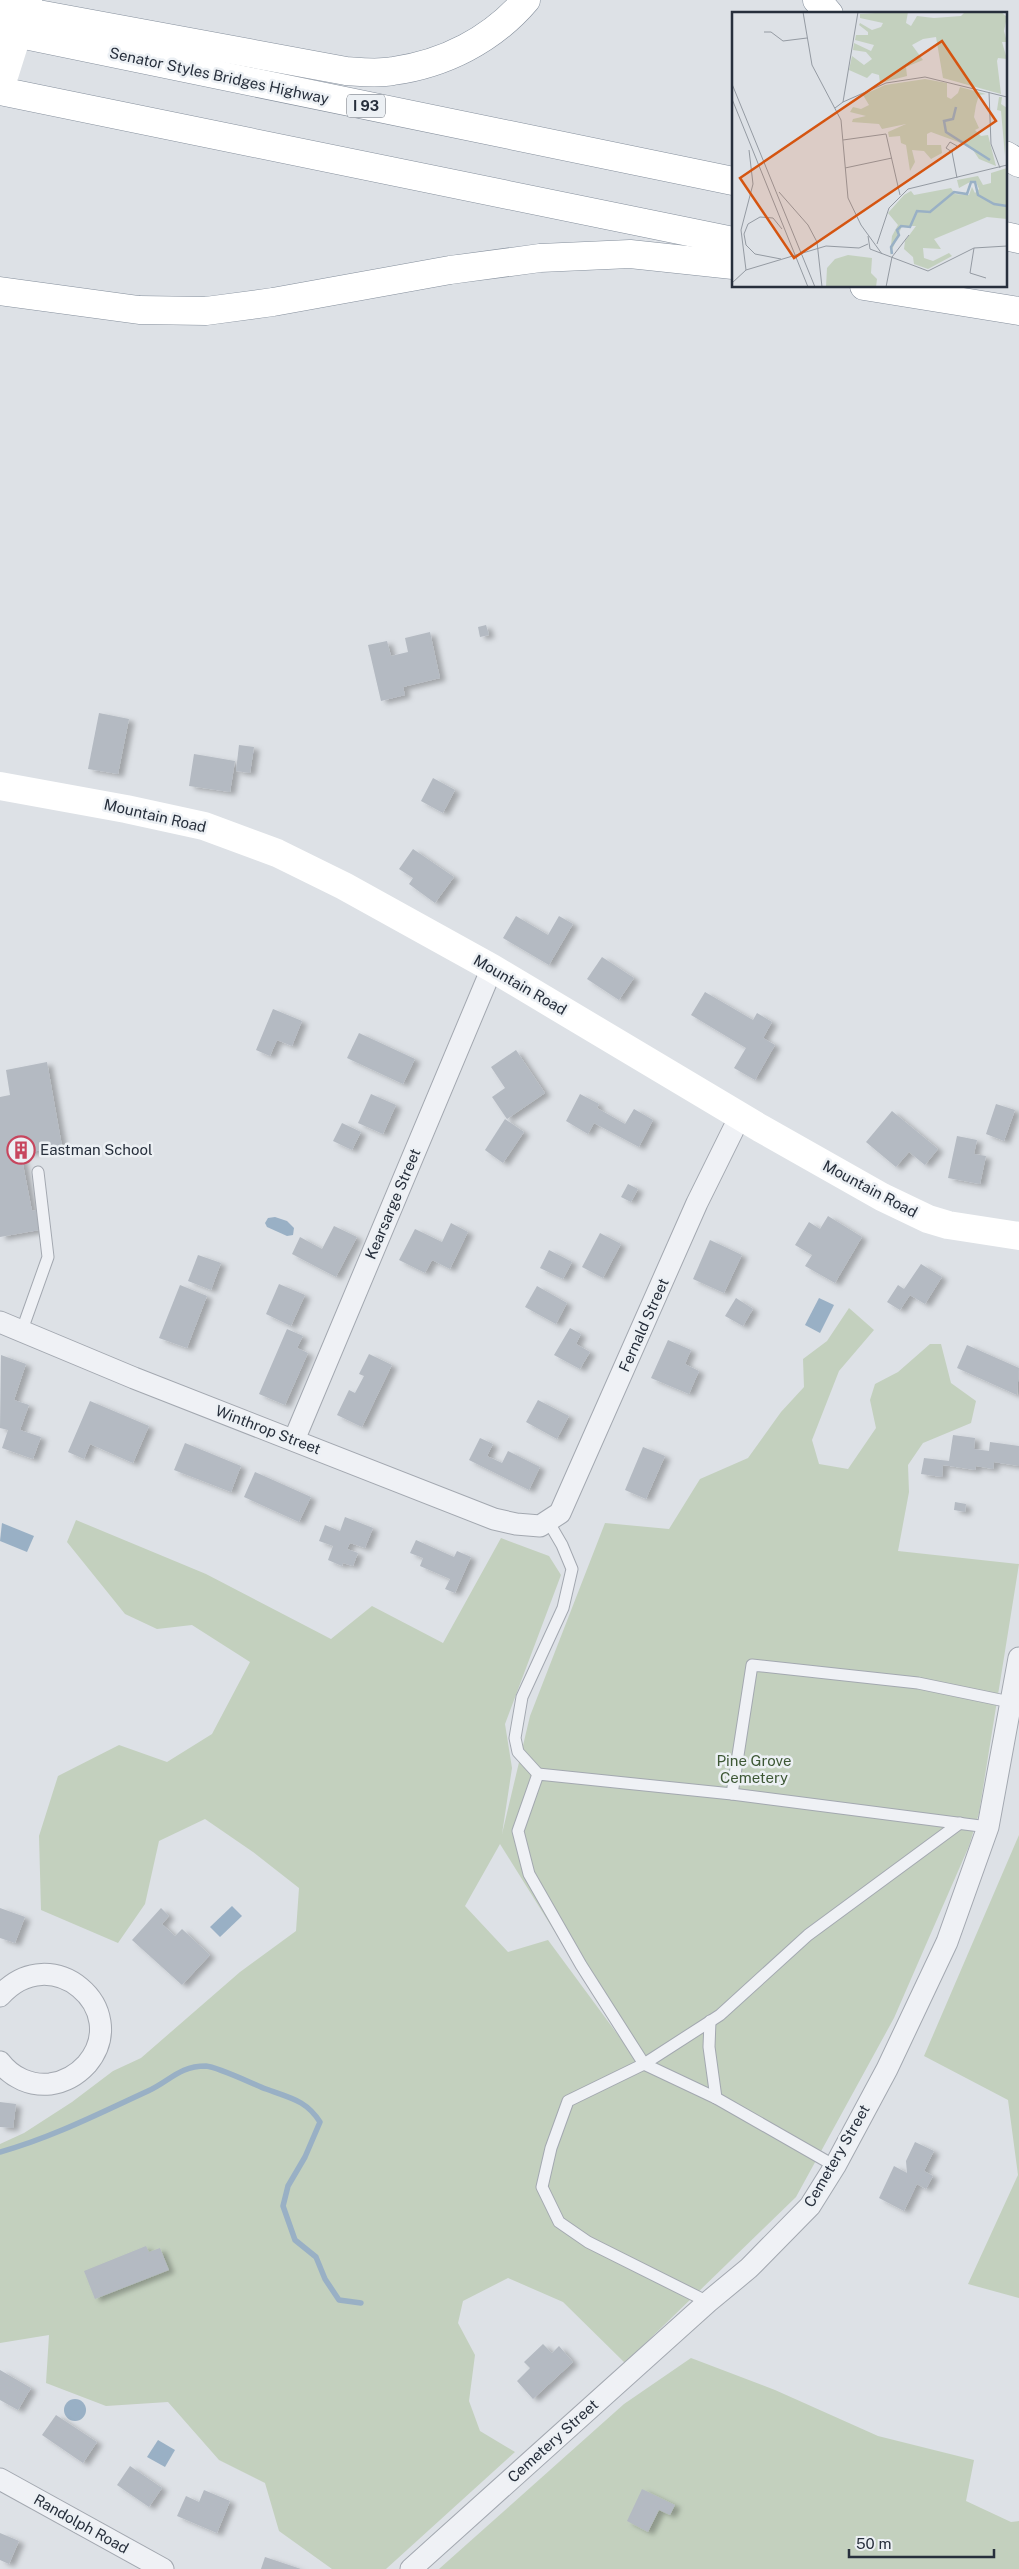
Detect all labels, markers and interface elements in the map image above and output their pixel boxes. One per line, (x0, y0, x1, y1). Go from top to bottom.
inset map (732, 12, 1006, 288)
street label: Senator Styles Bridges Highway (108, 44, 330, 107)
road number: I 93 (347, 94, 385, 118)
street label: Mountain Road (102, 795, 208, 836)
street label: Mountain Road (471, 951, 570, 1018)
building icon: Eastman School (6, 1135, 36, 1165)
place label: Eastman School (40, 1141, 153, 1158)
street label: Kearsarge Street (362, 1146, 424, 1262)
street label: Mountain Road (820, 1157, 920, 1221)
street label: Fernald Street (615, 1275, 672, 1374)
street label: Winthrop Street (213, 1402, 323, 1457)
park label: Pine Grove Cemetery (716, 1752, 792, 1786)
street label: Cemetery Street (800, 2101, 873, 2210)
street label: Cemetery Street (504, 2396, 601, 2486)
street label: Randolph Road (31, 2491, 132, 2557)
scale bar (849, 2526, 994, 2558)
text: 50 m (856, 2535, 891, 2552)

